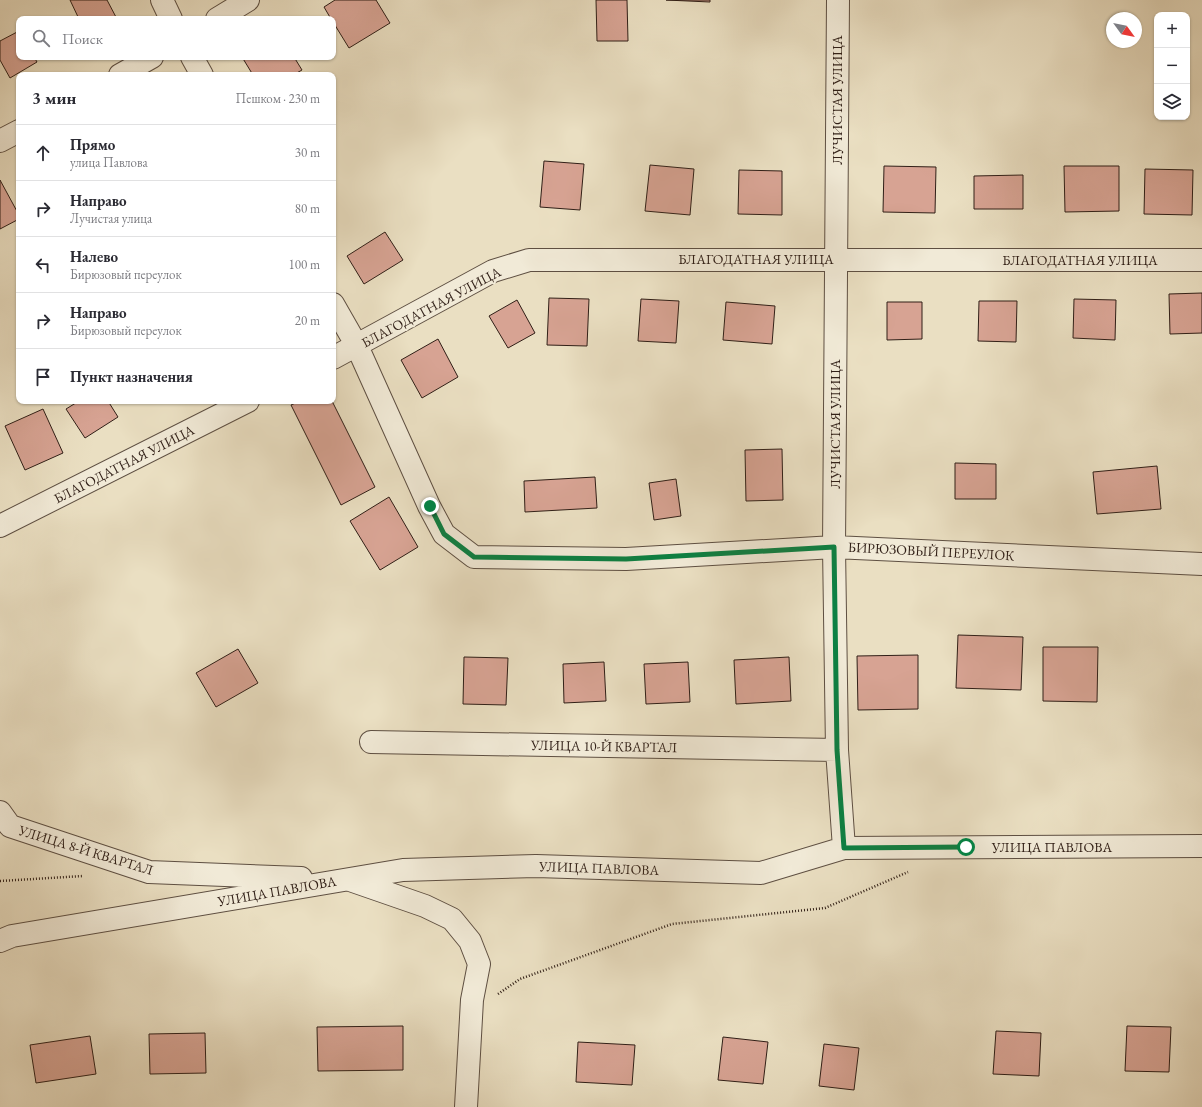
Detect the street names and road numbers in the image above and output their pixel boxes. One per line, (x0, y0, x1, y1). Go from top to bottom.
street label: ЛУЧИСТАЯ УЛИЦА (828, 35, 846, 165)
street label: БЛАГОДАТНАЯ УЛИЦА (678, 250, 834, 268)
street label: БЛАГОДАТНАЯ УЛИЦА (1002, 251, 1158, 269)
street label: БЛАГОДАТНАЯ УЛИЦА (358, 262, 504, 351)
street label: ЛУЧИСТАЯ УЛИЦА (826, 359, 844, 489)
street label: БЛАГОДАТНАЯ УЛИЦА (51, 421, 198, 507)
street label: БИРЮЗОВЫЙ ПЕРЕУЛОК (847, 538, 1016, 564)
street label: УЛИЦА 10-Й КВАРТАЛ (530, 736, 677, 756)
street label: УЛИЦА 8-Й КВАРТАЛ (16, 821, 156, 879)
street label: УЛИЦА ПАВЛОВА (991, 838, 1112, 856)
street label: УЛИЦА ПАВЛОВА (538, 857, 660, 879)
street label: УЛИЦА ПАВЛОВА (215, 872, 338, 910)

